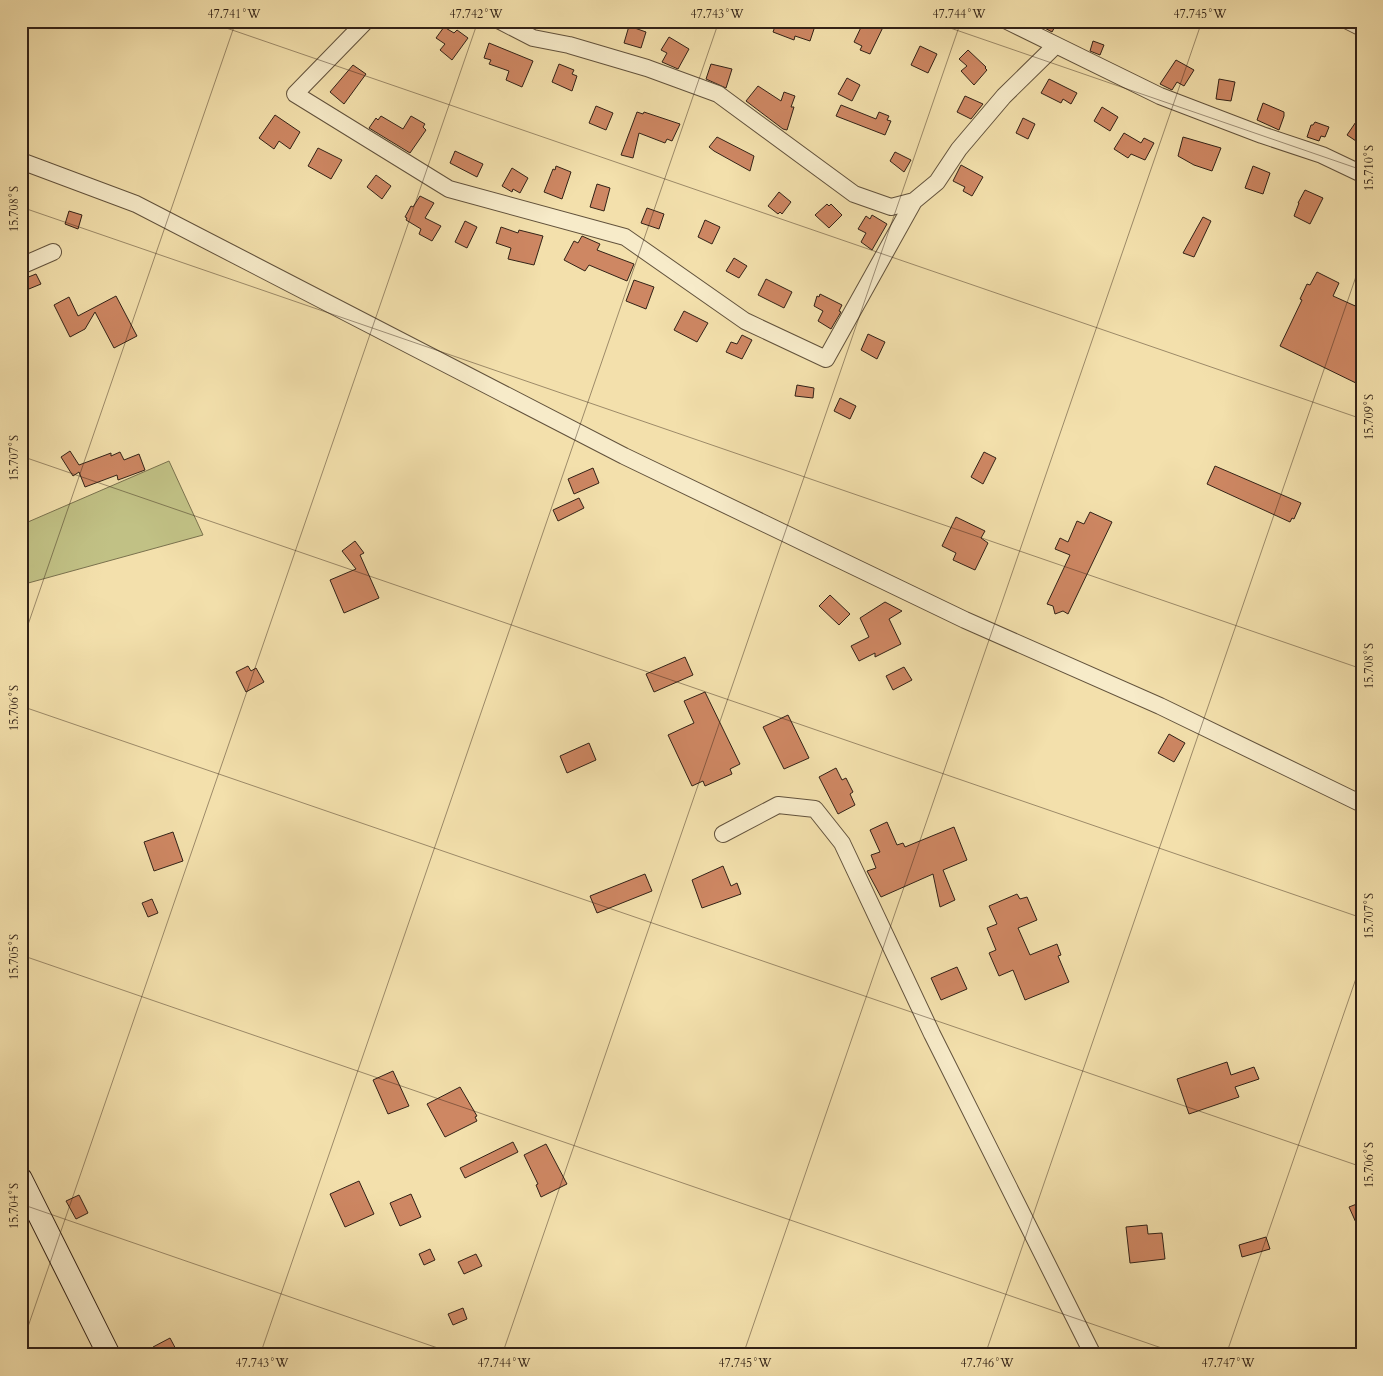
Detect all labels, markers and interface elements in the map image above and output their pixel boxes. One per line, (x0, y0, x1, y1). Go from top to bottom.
text: 47.741°W (207, 6, 261, 22)
text: 47.742°W (449, 6, 503, 22)
text: 47.743°W (690, 6, 744, 22)
text: 47.744°W (932, 6, 986, 22)
text: 47.745°W (1173, 6, 1227, 22)
text: 15.710°S (1361, 145, 1377, 191)
text: 15.708°S (6, 186, 22, 232)
text: 15.709°S (1361, 394, 1377, 440)
text: 15.707°S (6, 435, 22, 481)
text: 15.708°S (1361, 643, 1377, 689)
text: 15.706°S (6, 685, 22, 731)
text: 15.707°S (1361, 893, 1377, 939)
text: 15.705°S (6, 934, 22, 980)
text: 15.706°S (1361, 1142, 1377, 1188)
text: 15.704°S (6, 1183, 22, 1229)
text: 47.743°W (235, 1355, 289, 1371)
text: 47.744°W (477, 1355, 531, 1371)
text: 47.745°W (718, 1355, 772, 1371)
text: 47.746°W (960, 1355, 1014, 1371)
text: 47.747°W (1201, 1355, 1255, 1371)

